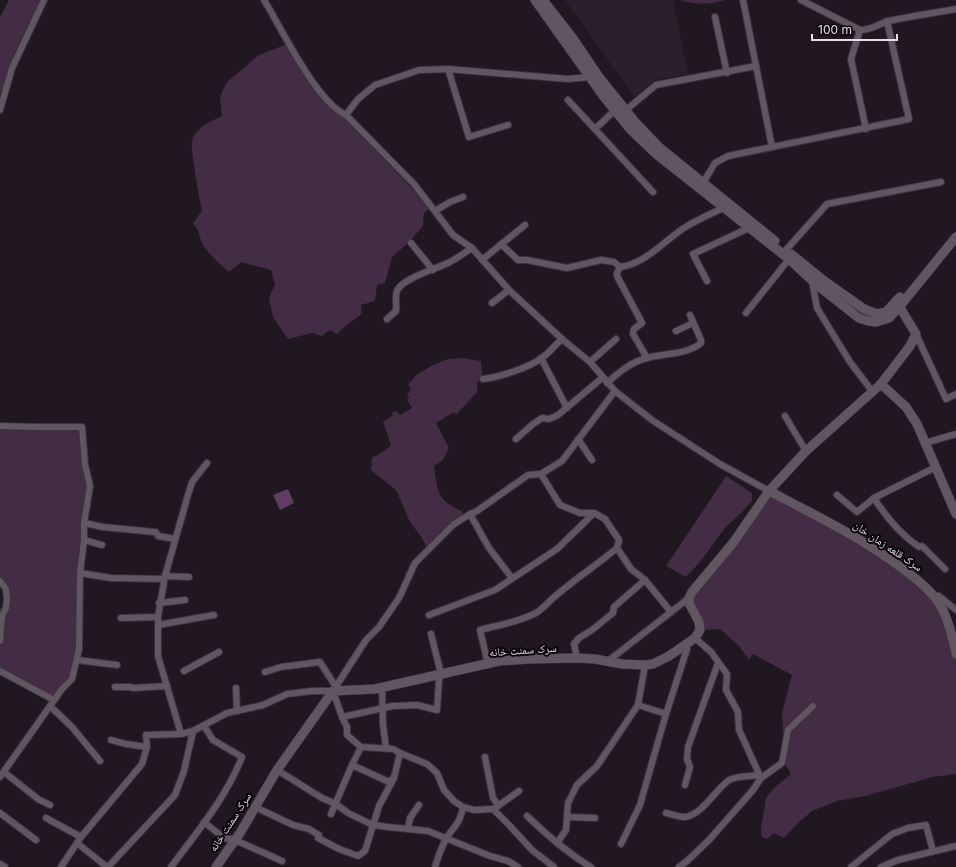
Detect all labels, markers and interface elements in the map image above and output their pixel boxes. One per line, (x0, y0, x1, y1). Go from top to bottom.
scale bar (812, 16, 897, 42)
text: 100 m (818, 22, 852, 37)
street label: سرک قلعه زمان خان (851, 518, 925, 574)
street label: سرک سمنت خانه (489, 641, 557, 659)
street label: سرک سمنت خانه (206, 790, 254, 854)

